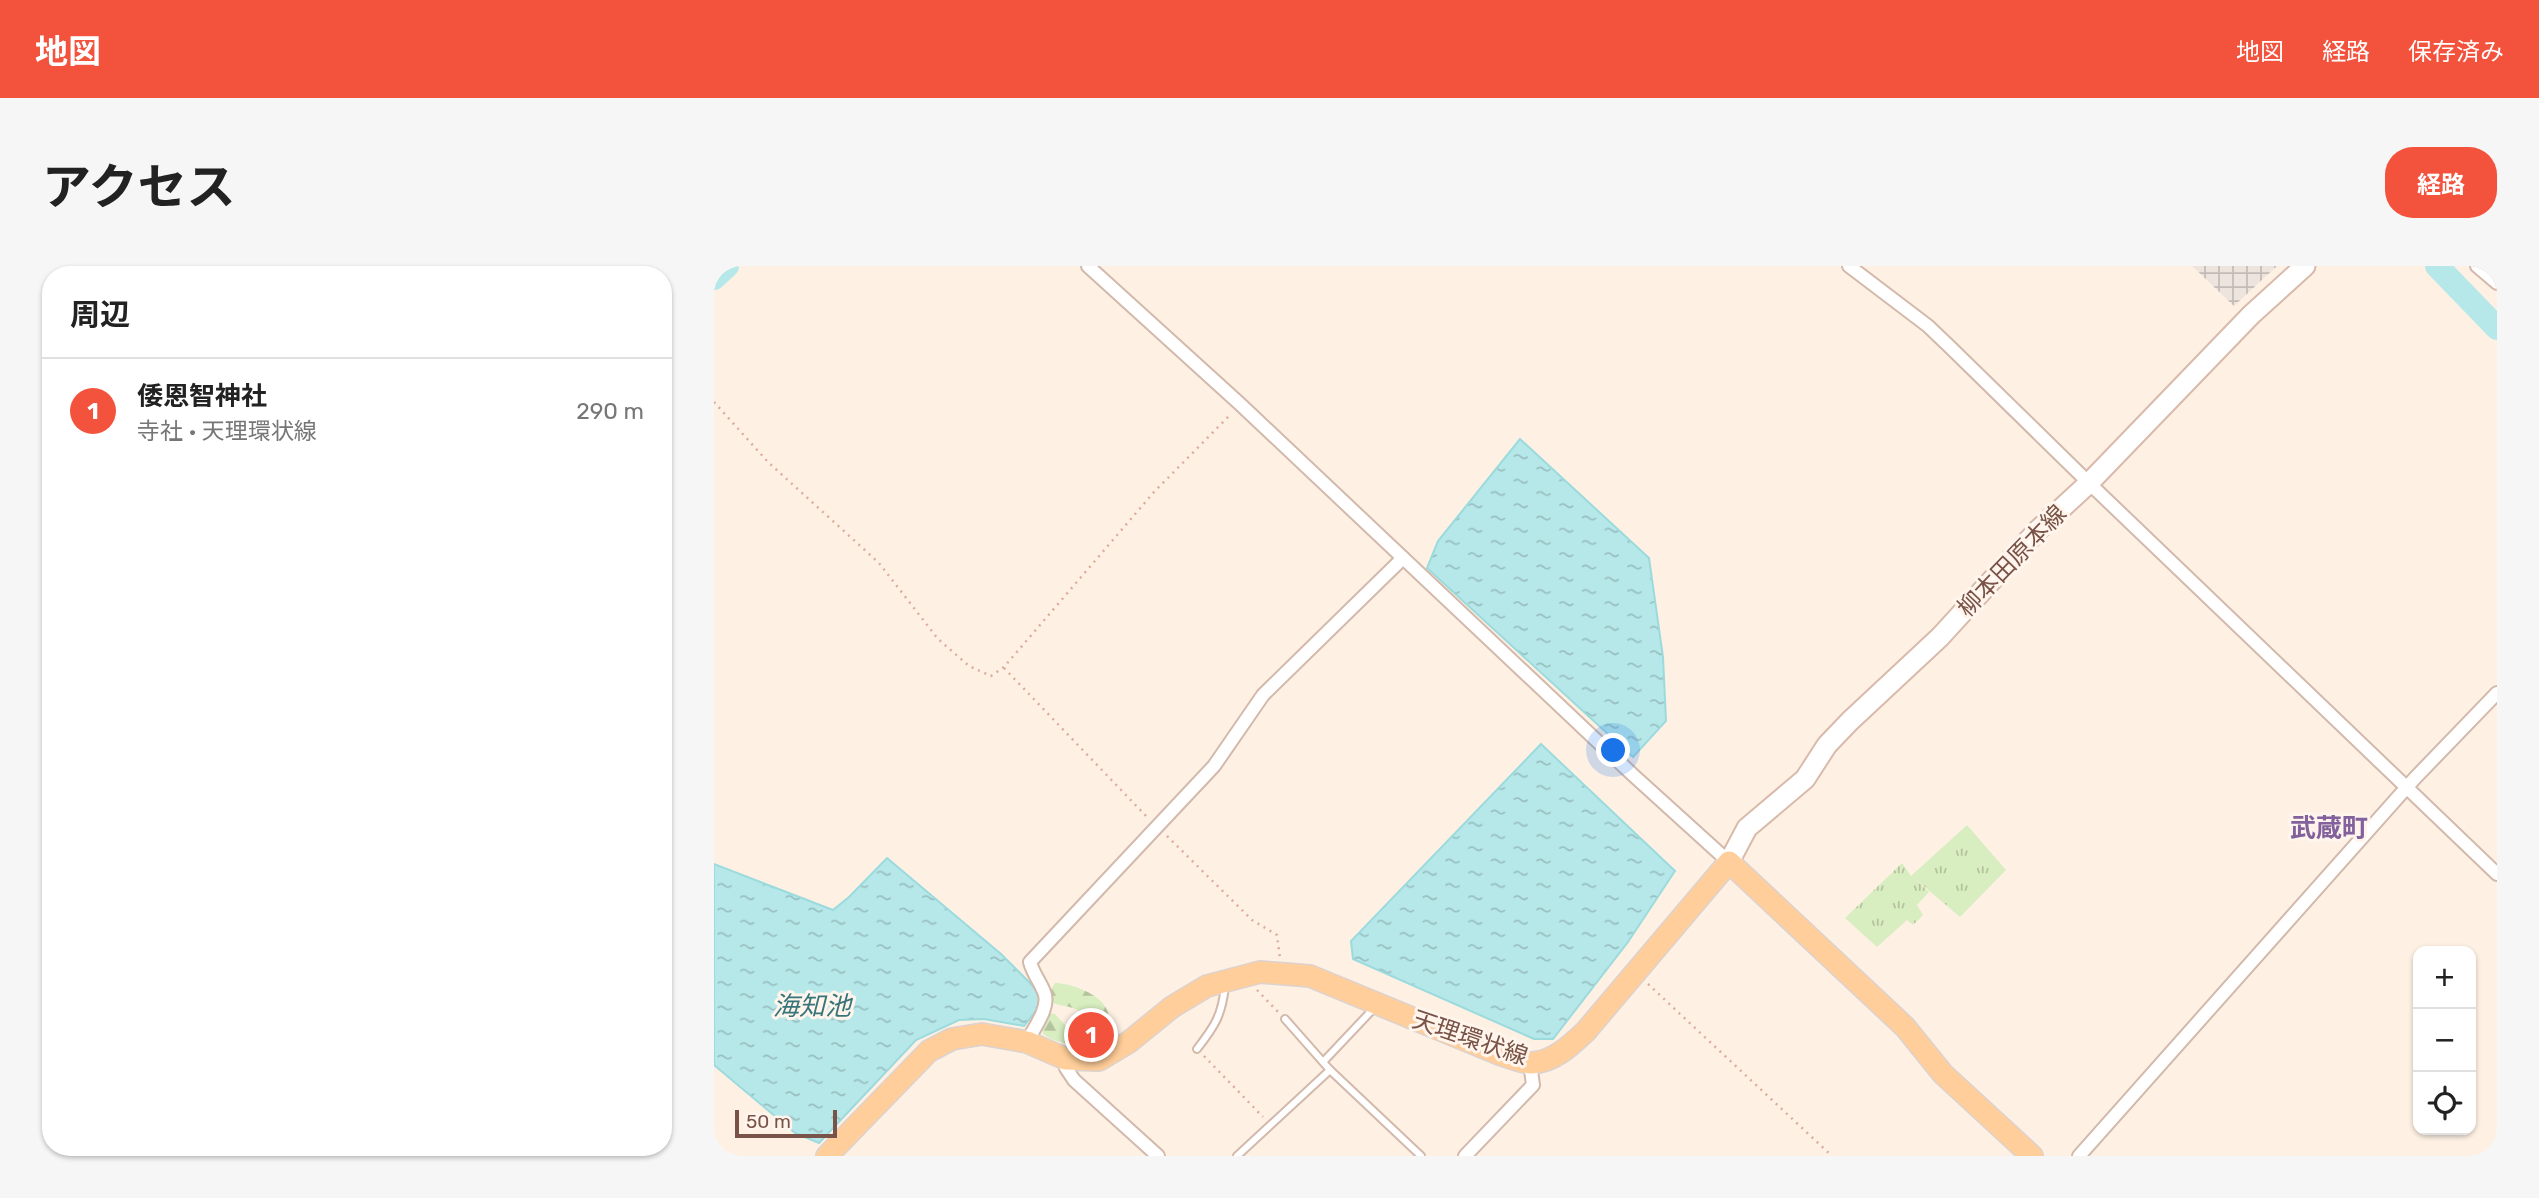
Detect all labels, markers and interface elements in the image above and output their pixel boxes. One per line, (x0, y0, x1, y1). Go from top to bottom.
text: 地図 (35, 32, 101, 71)
text: 地図 (2236, 38, 2284, 66)
text: 経路 (2322, 38, 2370, 66)
text: 保存済み (2408, 38, 2504, 66)
button: 経路 (2385, 147, 2497, 218)
text: アクセス (42, 158, 236, 216)
text: 周辺 (70, 297, 130, 333)
text: 倭恩智神社 (137, 381, 267, 412)
text: 1 (87, 397, 99, 425)
text: 290 m (576, 397, 644, 425)
text: 寺社 · 天理環状線 (137, 417, 317, 445)
street label: 柳本田原本線 (1952, 499, 2072, 623)
your location (1596, 733, 1630, 767)
district label: 武蔵町 (2290, 813, 2368, 844)
map controls (2413, 946, 2476, 1135)
button: + (2413, 946, 2476, 1009)
water label: 海知池 (773, 991, 854, 1022)
street label: 天理環状線 (1409, 1005, 1531, 1071)
pin: 1 (1068, 1009, 1114, 1061)
button: − (2413, 1009, 2476, 1072)
button: locate (2413, 1072, 2476, 1135)
scale bar (735, 1107, 836, 1139)
text: 50 m (746, 1110, 791, 1133)

